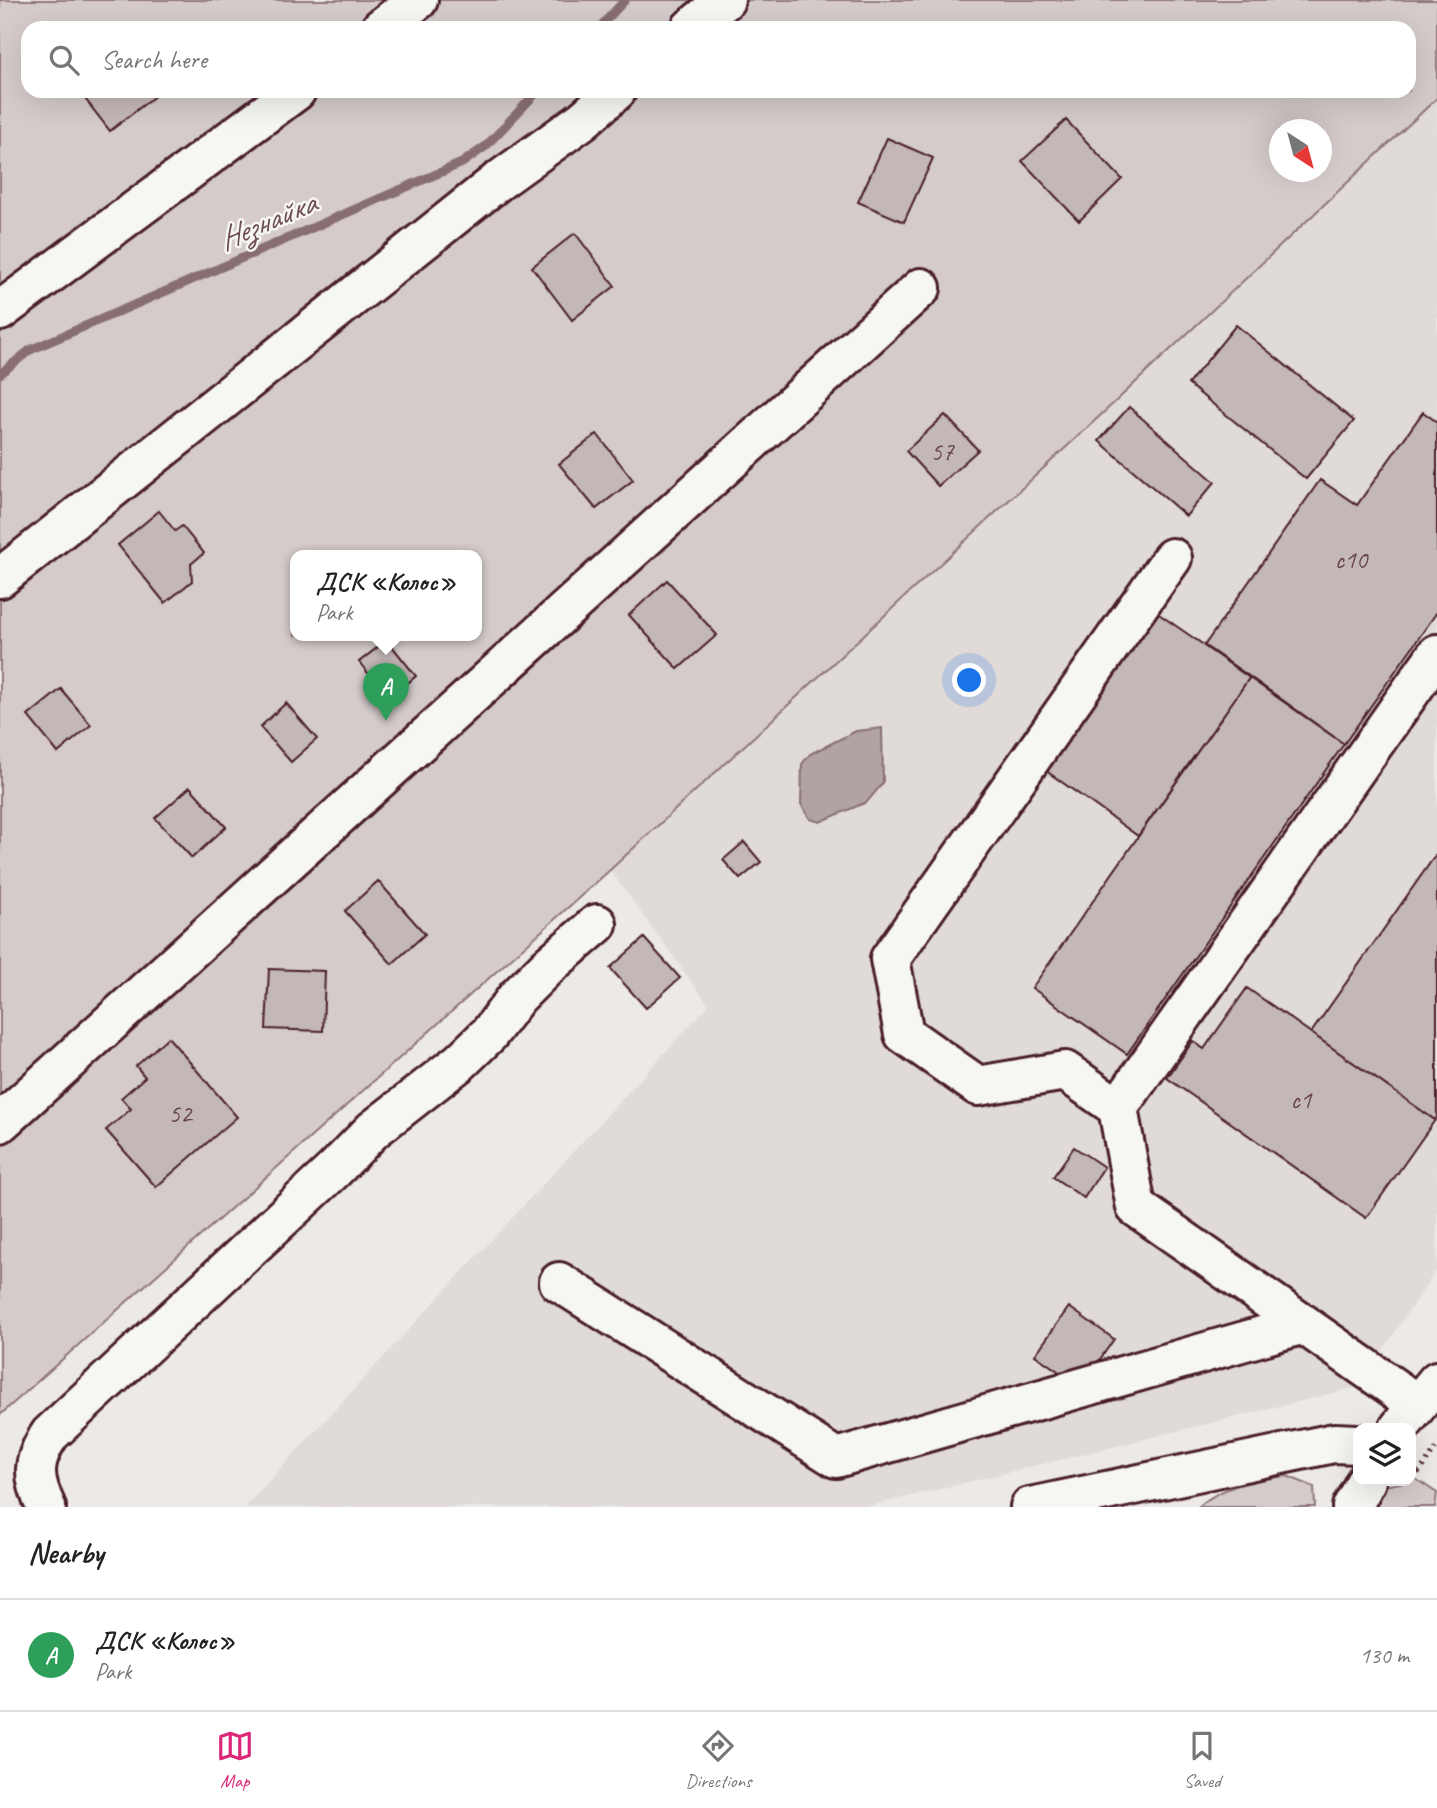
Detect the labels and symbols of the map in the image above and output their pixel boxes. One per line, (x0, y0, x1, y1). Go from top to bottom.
north arrow (1269, 119, 1332, 182)
water label: Незнайка (212, 181, 325, 260)
house number: 57 (930, 435, 955, 468)
house number: с10 (1335, 543, 1370, 576)
pin: A (363, 663, 409, 721)
your location (952, 663, 986, 697)
house number: с1 (1291, 1083, 1313, 1116)
house number: 52 (168, 1097, 194, 1130)

